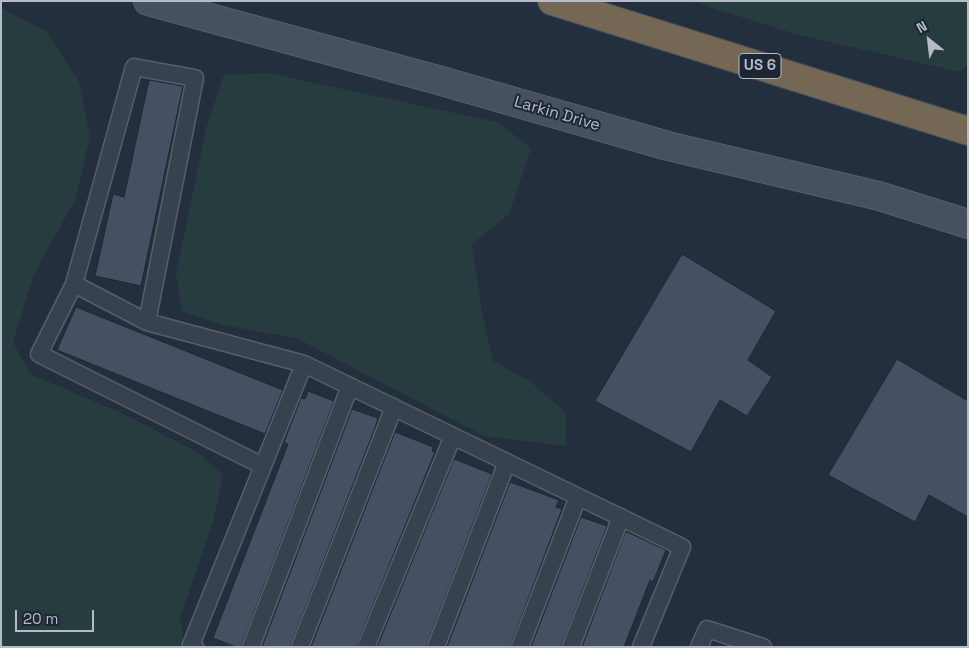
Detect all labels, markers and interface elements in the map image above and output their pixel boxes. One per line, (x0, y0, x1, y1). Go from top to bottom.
north arrow (904, 15, 954, 65)
text: N (913, 17, 930, 37)
road number: US 6 (739, 54, 781, 78)
street label: Larkin Drive (512, 93, 602, 135)
scale bar (18, 600, 96, 632)
text: 20 m (23, 609, 58, 628)

